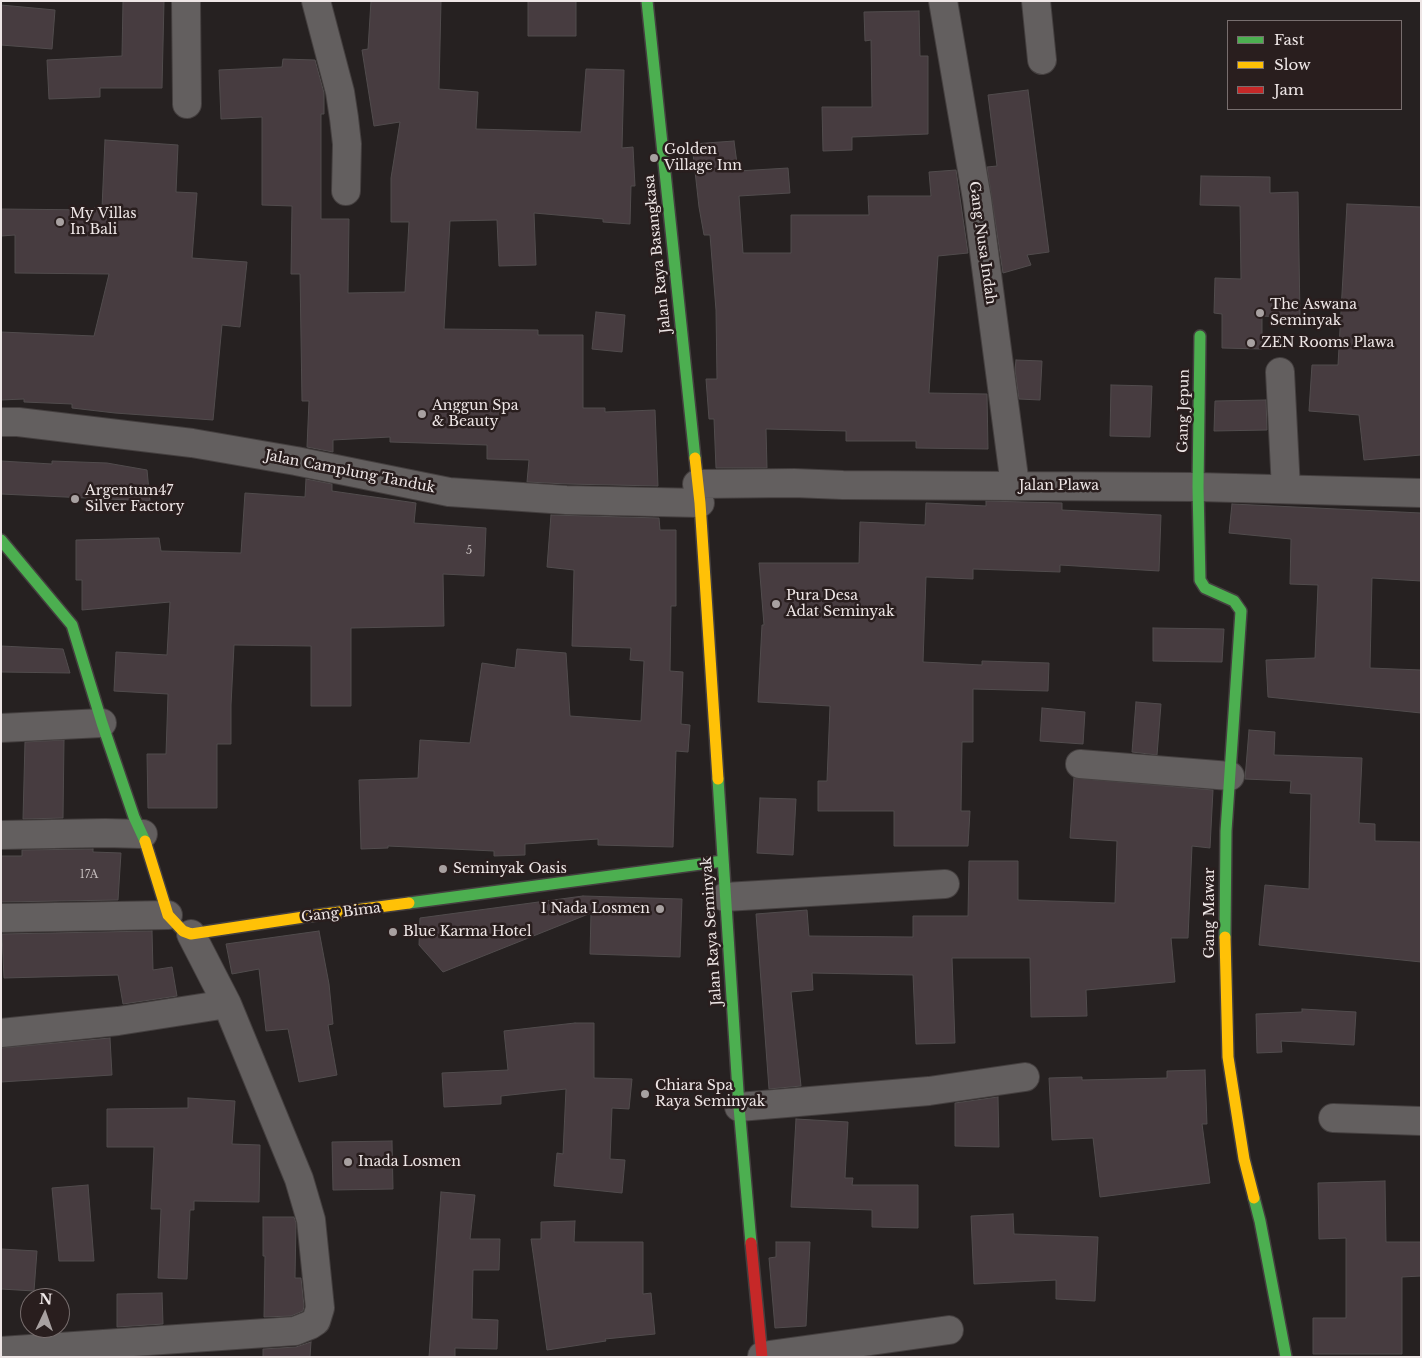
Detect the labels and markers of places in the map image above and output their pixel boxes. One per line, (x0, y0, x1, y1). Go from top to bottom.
place label: Golden Village Inn (664, 142, 742, 174)
marker: Golden Village Inn (648, 152, 660, 164)
place label: My Villas In Bali (70, 206, 137, 238)
marker: My Villas In Bali (54, 216, 66, 228)
place label: The Aswana Seminyak (1270, 297, 1357, 330)
marker: The Aswana Seminyak (1254, 307, 1266, 319)
place label: ZEN Rooms Plawa (1261, 335, 1394, 351)
marker: ZEN Rooms Plawa (1245, 337, 1257, 349)
place label: Anggun Spa & Beauty (432, 398, 518, 431)
marker: Anggun Spa & Beauty (416, 408, 428, 420)
place label: Argentum47 Silver Factory (85, 483, 184, 516)
marker: Argentum47 Silver Factory (69, 493, 81, 505)
place label: Pura Desa Adat Seminyak (786, 588, 894, 620)
marker: Pura Desa Adat Seminyak (770, 598, 782, 610)
place label: Seminyak Oasis (453, 861, 567, 877)
marker: Seminyak Oasis (437, 863, 449, 875)
place label: I Nada Losmen (541, 901, 650, 917)
marker: I Nada Losmen (654, 903, 666, 915)
place label: Blue Karma Hotel (403, 924, 531, 940)
marker: Blue Karma Hotel (387, 926, 399, 938)
place label: Chiara Spa Raya Seminyak (655, 1078, 765, 1110)
marker: Chiara Spa Raya Seminyak (639, 1088, 651, 1100)
place label: Inada Losmen (358, 1154, 461, 1170)
marker: Inada Losmen (342, 1156, 354, 1168)

